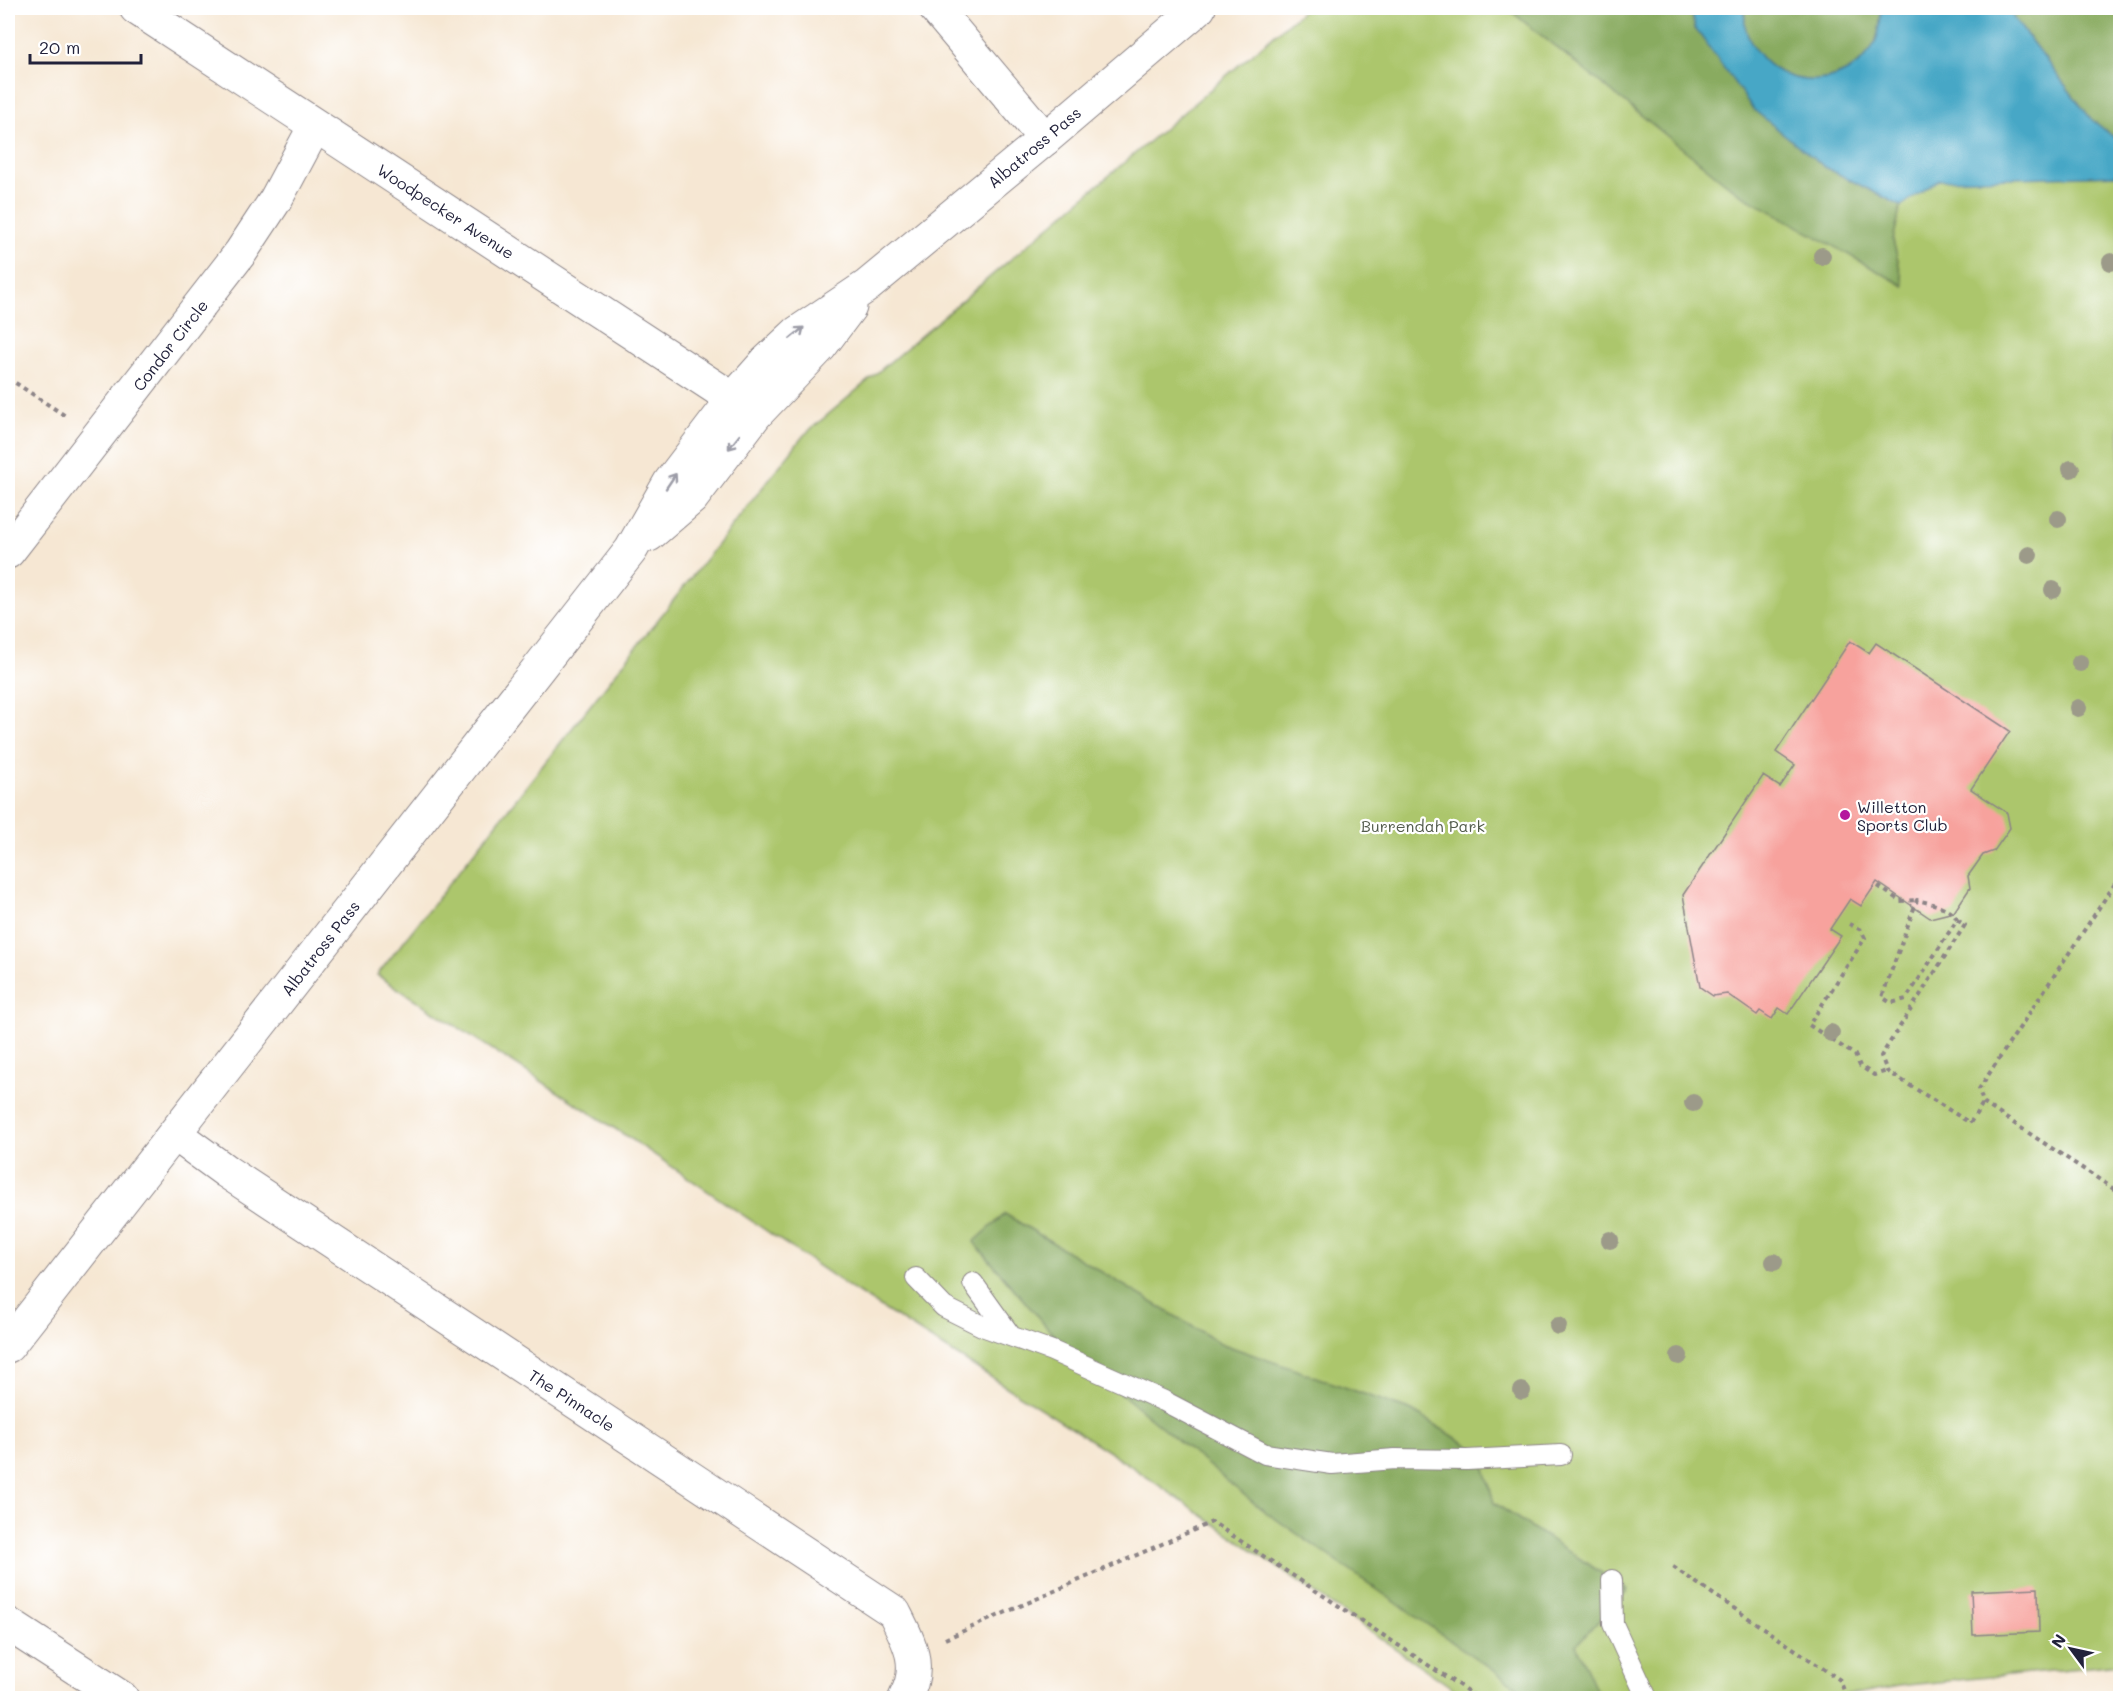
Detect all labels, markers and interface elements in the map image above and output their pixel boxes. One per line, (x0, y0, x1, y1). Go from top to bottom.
scale bar (30, 27, 141, 65)
text: 20 m (39, 35, 80, 59)
street label: Albatross Pass (983, 102, 1085, 192)
street label: Woodpecker Avenue (373, 159, 519, 263)
street label: Condor Circle (128, 295, 212, 395)
one-way arrow (789, 327, 805, 340)
one-way arrow (728, 434, 741, 450)
one-way arrow (665, 473, 678, 490)
place label: Willetton Sports Club (1857, 796, 1948, 835)
marker: Willetton Sports Club (1838, 808, 1852, 822)
park label: Burrendah Park (1361, 815, 1485, 836)
street label: Albatross Pass (276, 896, 364, 1000)
street label: The Pinnacle (525, 1364, 619, 1436)
north arrow (2041, 1619, 2101, 1679)
text: N (2046, 1630, 2070, 1651)

